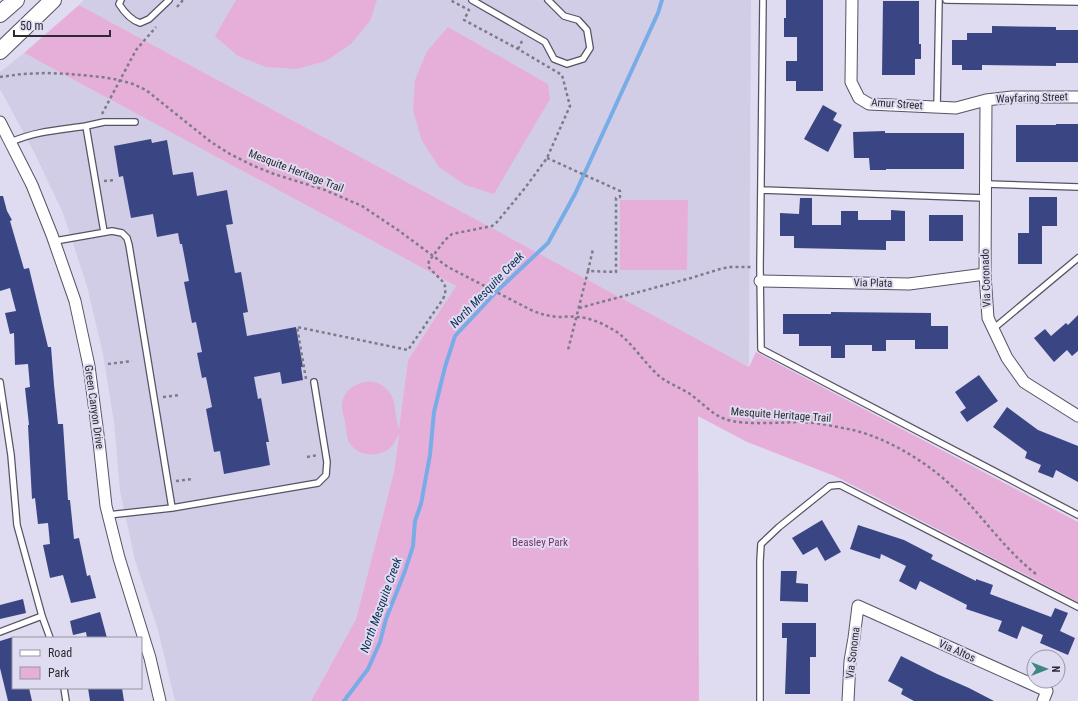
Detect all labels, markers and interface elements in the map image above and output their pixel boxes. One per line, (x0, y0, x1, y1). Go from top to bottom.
scale bar (14, 12, 110, 38)
text: 50 m (20, 19, 44, 33)
street label: Wayfaring Street (996, 90, 1068, 106)
street label: Amur Street (871, 96, 923, 112)
street label: Mesquite Heritage Trail (247, 147, 345, 195)
street label: Via Coronado (978, 248, 994, 308)
water label: North Mesquite Creek (447, 249, 527, 331)
street label: Via Plata (853, 276, 893, 290)
street label: Green Canyon Drive (82, 364, 106, 450)
street label: Mesquite Heritage Trail (730, 405, 832, 425)
park label: Beasley Park (512, 536, 568, 549)
water label: North Mesquite Creek (357, 555, 405, 654)
street label: Via Sonoma (843, 626, 863, 680)
legend (12, 637, 142, 689)
street label: Via Altos (937, 637, 977, 665)
text: Road (48, 646, 72, 660)
north arrow (1026, 649, 1066, 689)
text: Park (48, 666, 70, 680)
text: N (1049, 666, 1062, 673)

